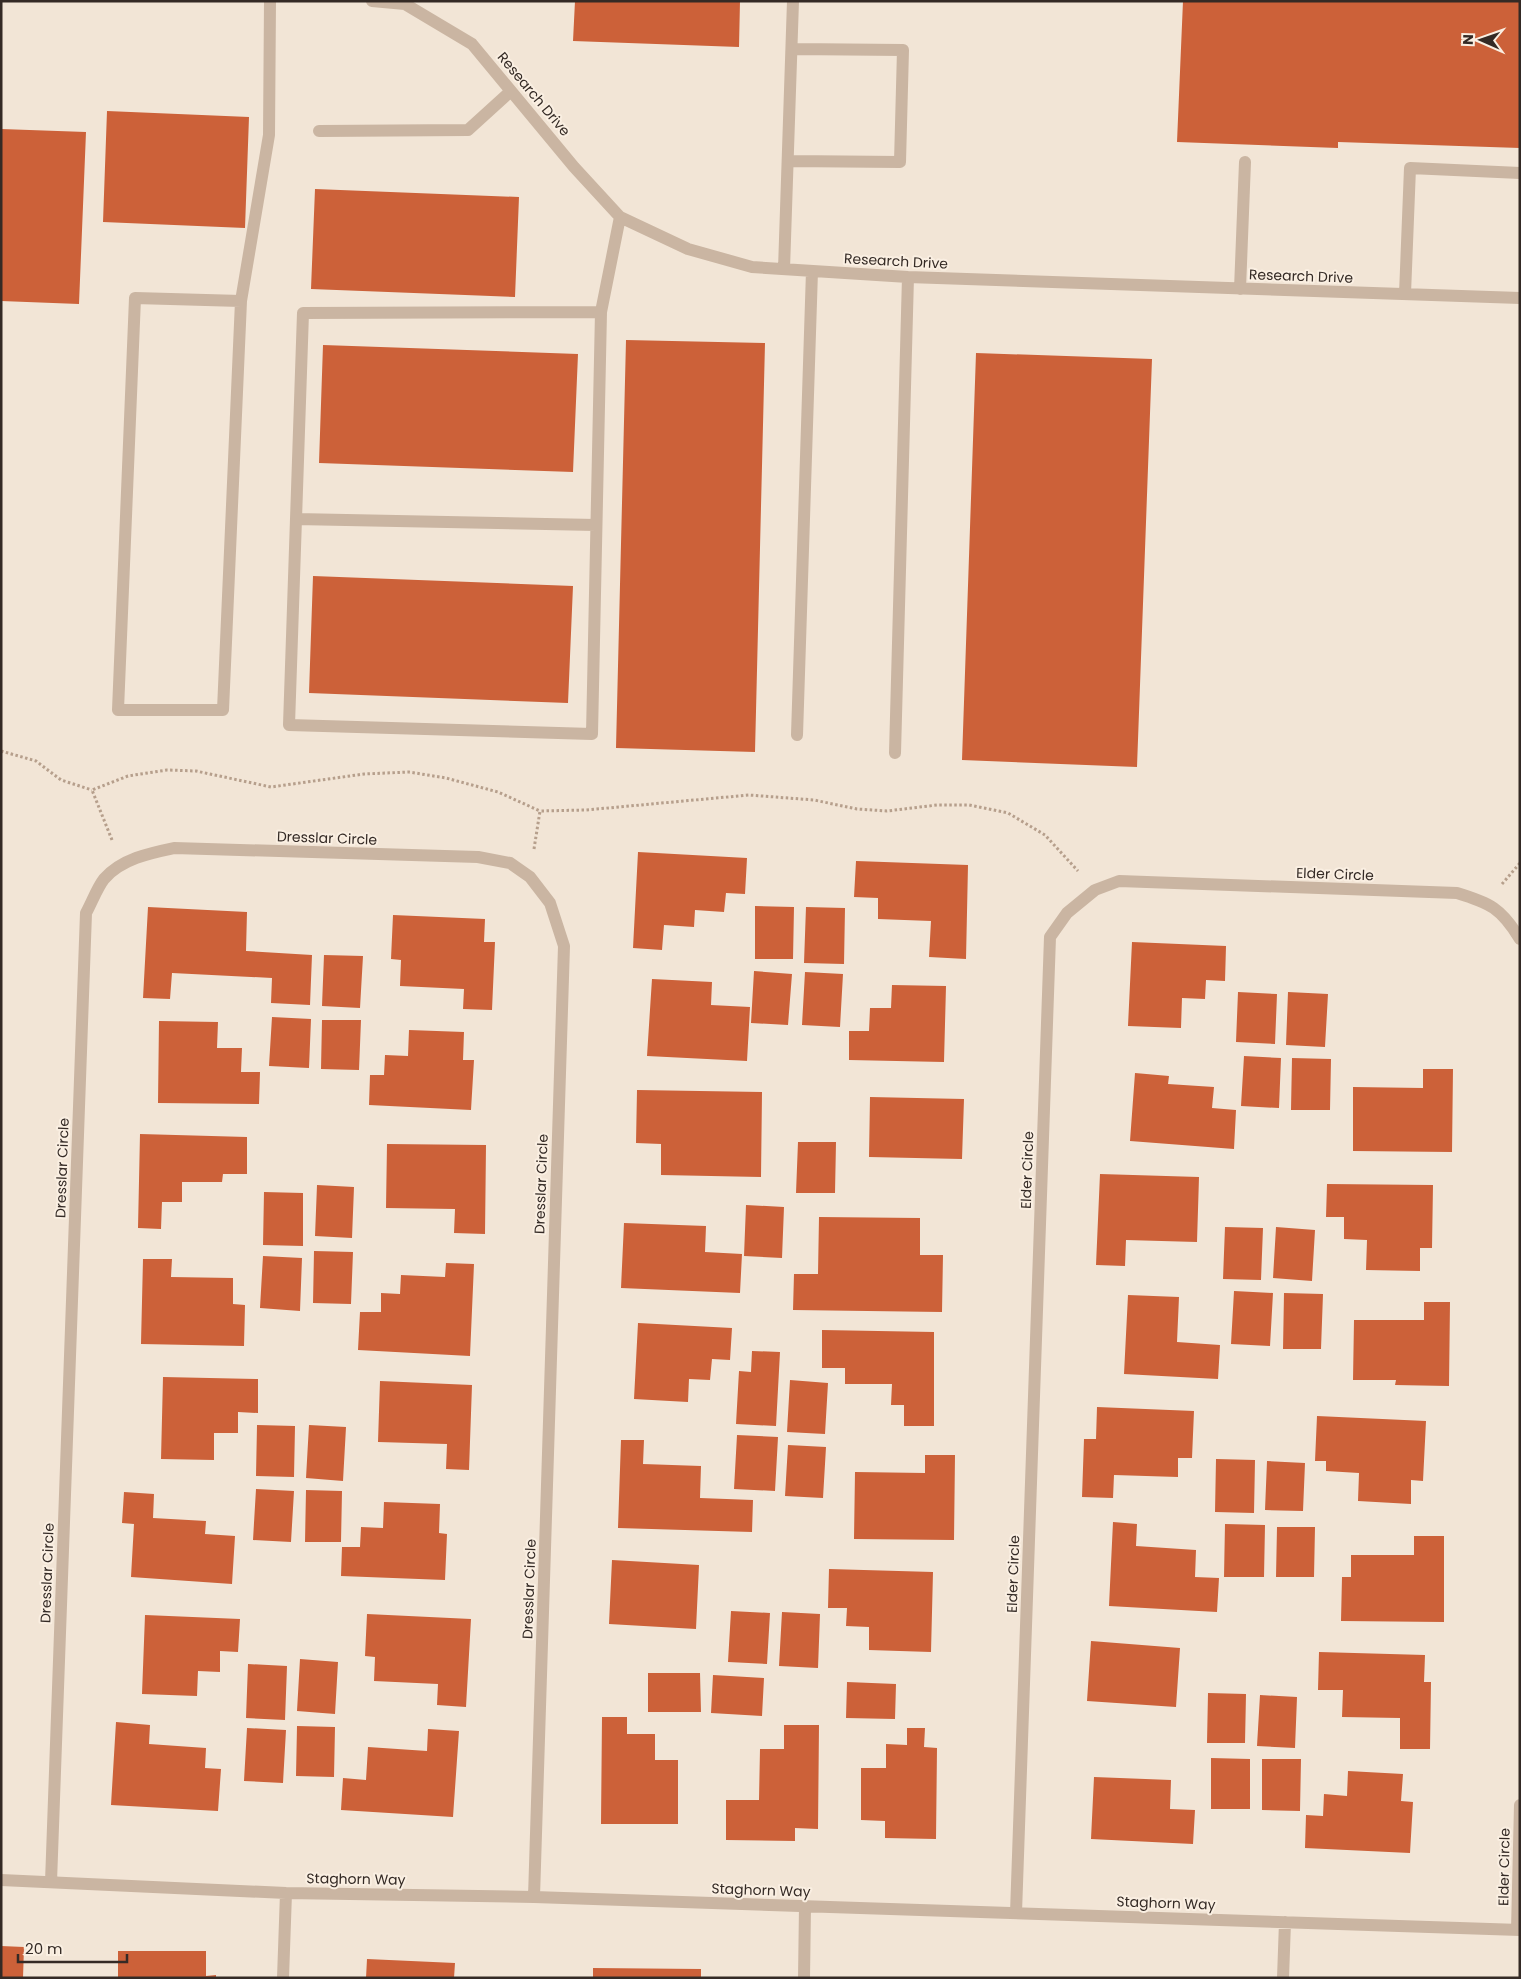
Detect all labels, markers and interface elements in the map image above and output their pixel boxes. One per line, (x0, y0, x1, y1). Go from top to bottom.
north arrow (1456, 15, 1506, 65)
text: N (1458, 34, 1478, 45)
street label: Research Drive (493, 48, 575, 141)
street label: Research Drive (843, 248, 949, 274)
street label: Research Drive (1249, 264, 1354, 288)
street label: Dresslar Circle (276, 826, 378, 850)
street label: Elder Circle (1296, 863, 1375, 885)
street label: Dresslar Circle (50, 1117, 74, 1219)
street label: Elder Circle (1016, 1130, 1038, 1209)
street label: Dresslar Circle (529, 1133, 553, 1235)
street label: Dresslar Circle (35, 1522, 59, 1624)
street label: Elder Circle (1002, 1534, 1024, 1613)
street label: Dresslar Circle (517, 1538, 541, 1640)
street label: Elder Circle (1493, 1828, 1515, 1906)
street label: Staghorn Way (306, 1868, 406, 1890)
street label: Staghorn Way (711, 1878, 811, 1902)
street label: Staghorn Way (1116, 1891, 1216, 1915)
scale bar (18, 1932, 126, 1964)
text: 20 m (25, 1938, 63, 1959)

